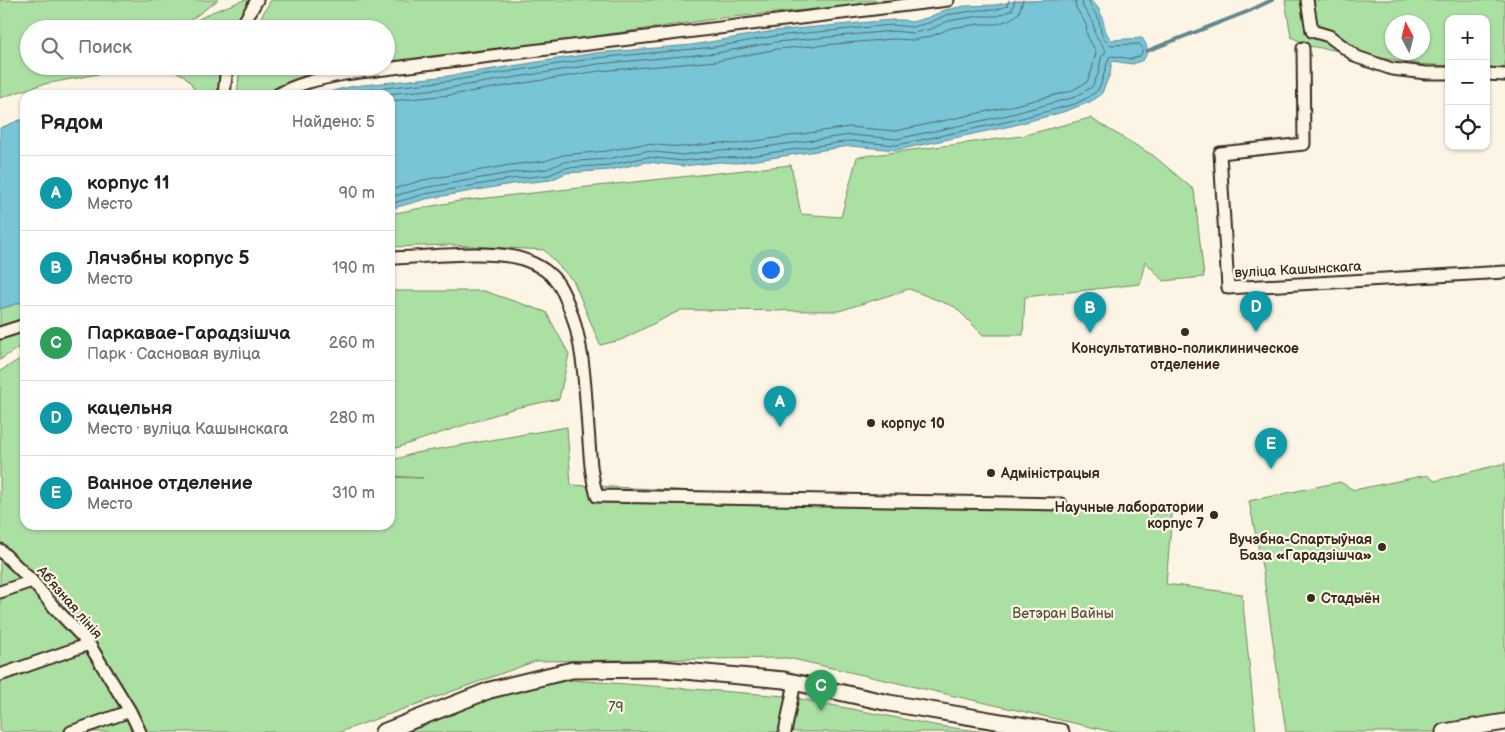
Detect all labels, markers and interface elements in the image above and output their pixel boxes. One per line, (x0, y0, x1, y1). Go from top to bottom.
north arrow (1385, 15, 1430, 60)
map controls (1445, 15, 1490, 150)
button: + (1445, 15, 1490, 60)
search box (20, 20, 395, 75)
icon: search (38, 34, 66, 62)
text: Поиск (78, 36, 132, 59)
button: − (1445, 60, 1490, 105)
button: locate (1445, 105, 1490, 150)
text: Рядом (40, 110, 103, 135)
text: Найдено: 5 (292, 113, 375, 132)
text: корпус 11 (87, 172, 170, 195)
text: A (51, 184, 61, 203)
text: 90 m (339, 184, 375, 203)
text: Место (87, 195, 133, 214)
text: Лячэбны корпус 5 (87, 247, 250, 270)
your location (758, 257, 784, 283)
street label: вуліца Кашынскага (1234, 258, 1363, 281)
text: B (50, 259, 62, 278)
text: 190 m (333, 259, 375, 278)
text: Место (87, 270, 133, 289)
pin: D (1240, 291, 1272, 332)
pin: B (1074, 292, 1106, 333)
text: Паркавае-Гарадзішча (87, 322, 290, 345)
marker: Консультативно-поликлиническое отделение (1179, 326, 1191, 338)
text: C (50, 334, 62, 353)
text: 260 m (329, 334, 375, 353)
place label: Консультативно-поликлиническое отделение (1071, 340, 1299, 373)
text: Парк · Сасновая вуліца (87, 345, 261, 364)
pin: A (764, 386, 796, 427)
text: кацельня (87, 397, 172, 420)
text: D (50, 409, 62, 428)
text: 280 m (329, 409, 375, 428)
place label: корпус 10 (881, 415, 945, 432)
marker: корпус 10 (865, 417, 877, 429)
text: Место · вуліца Кашынскага (87, 420, 289, 439)
pin: E (1255, 428, 1287, 469)
place label: Адміністрацыя (1000, 465, 1100, 482)
marker: Адміністрацыя (985, 467, 997, 479)
text: Ванное отделение (87, 472, 252, 495)
text: E (51, 484, 61, 503)
text: 310 m (332, 484, 375, 503)
text: Место (87, 495, 133, 514)
place label: Научные лаборатории корпус 7 (1054, 499, 1204, 532)
marker: Научные лаборатории корпус 7 (1208, 509, 1220, 521)
place label: Вучэбна-Спартыўная База «Гарадзішча» (1229, 531, 1372, 564)
marker: Вучэбна-Спартыўная База «Гарадзішча» (1376, 541, 1388, 553)
street label: Абʼязная лінія (33, 562, 106, 642)
place label: Стадыён (1321, 590, 1380, 607)
marker: Стадыён (1305, 592, 1317, 604)
park label: Ветэран Вайны (1012, 605, 1114, 622)
pin: C (805, 670, 837, 711)
park label: 79 (609, 699, 623, 716)

